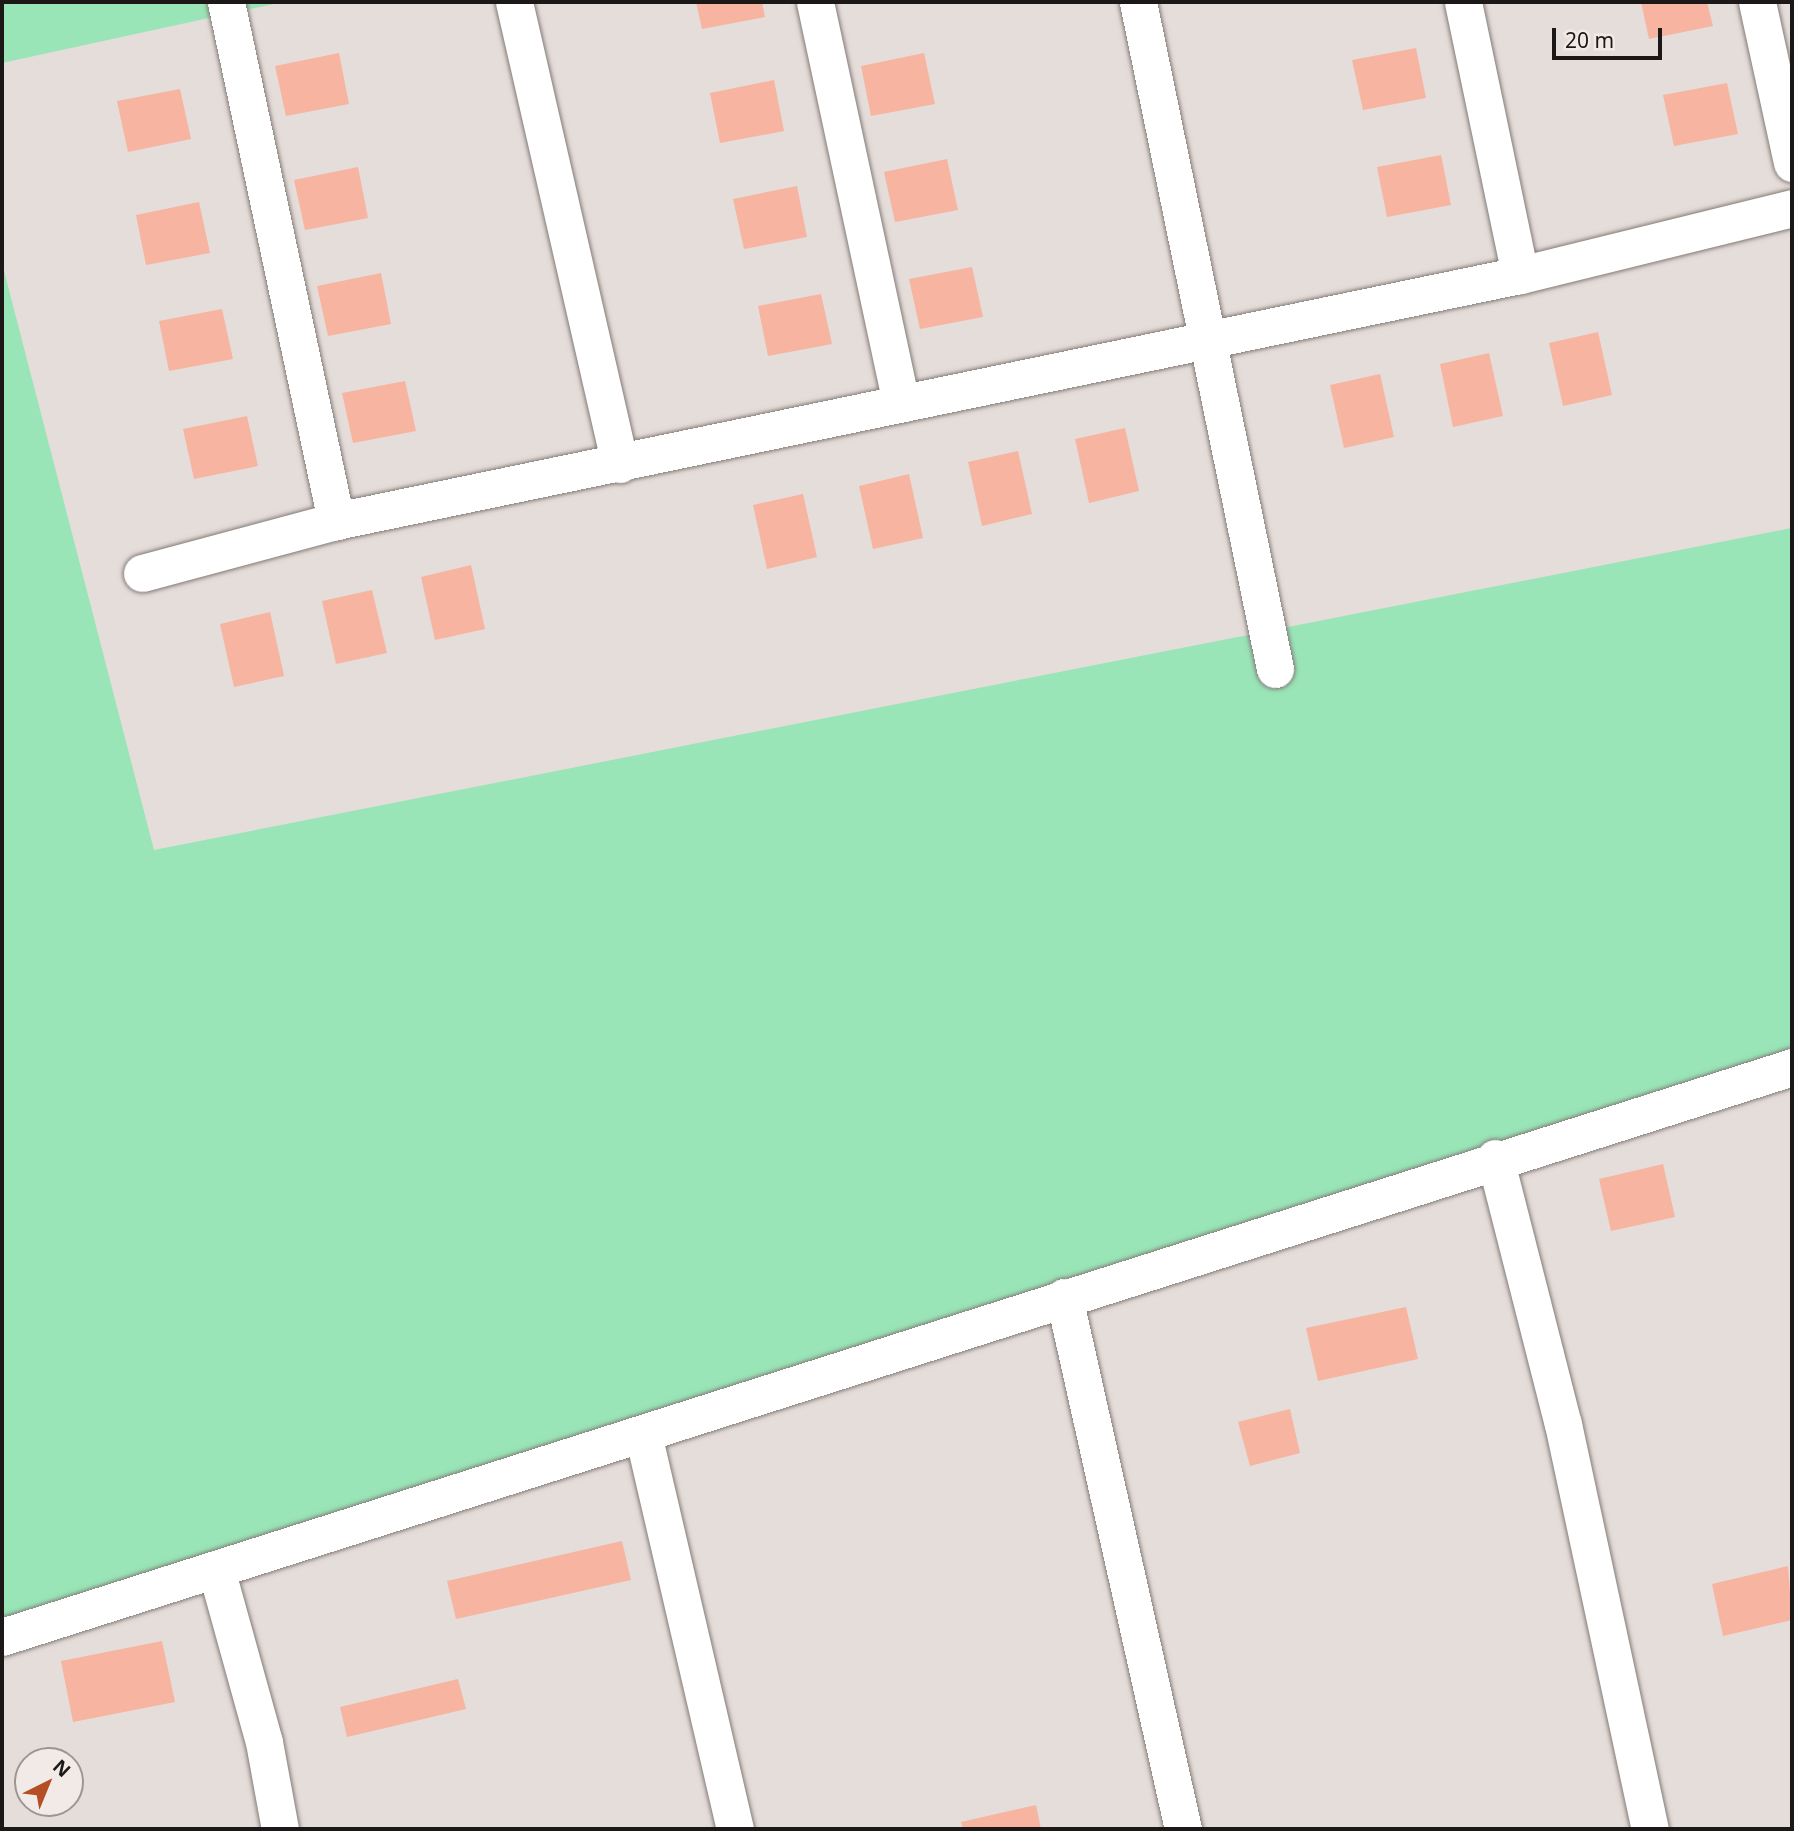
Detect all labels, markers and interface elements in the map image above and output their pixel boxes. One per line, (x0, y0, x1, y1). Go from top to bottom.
scale bar (1556, 14, 1666, 58)
text: 20 m (1565, 26, 1614, 54)
north arrow (14, 1747, 84, 1817)
text: N (47, 1753, 76, 1783)

